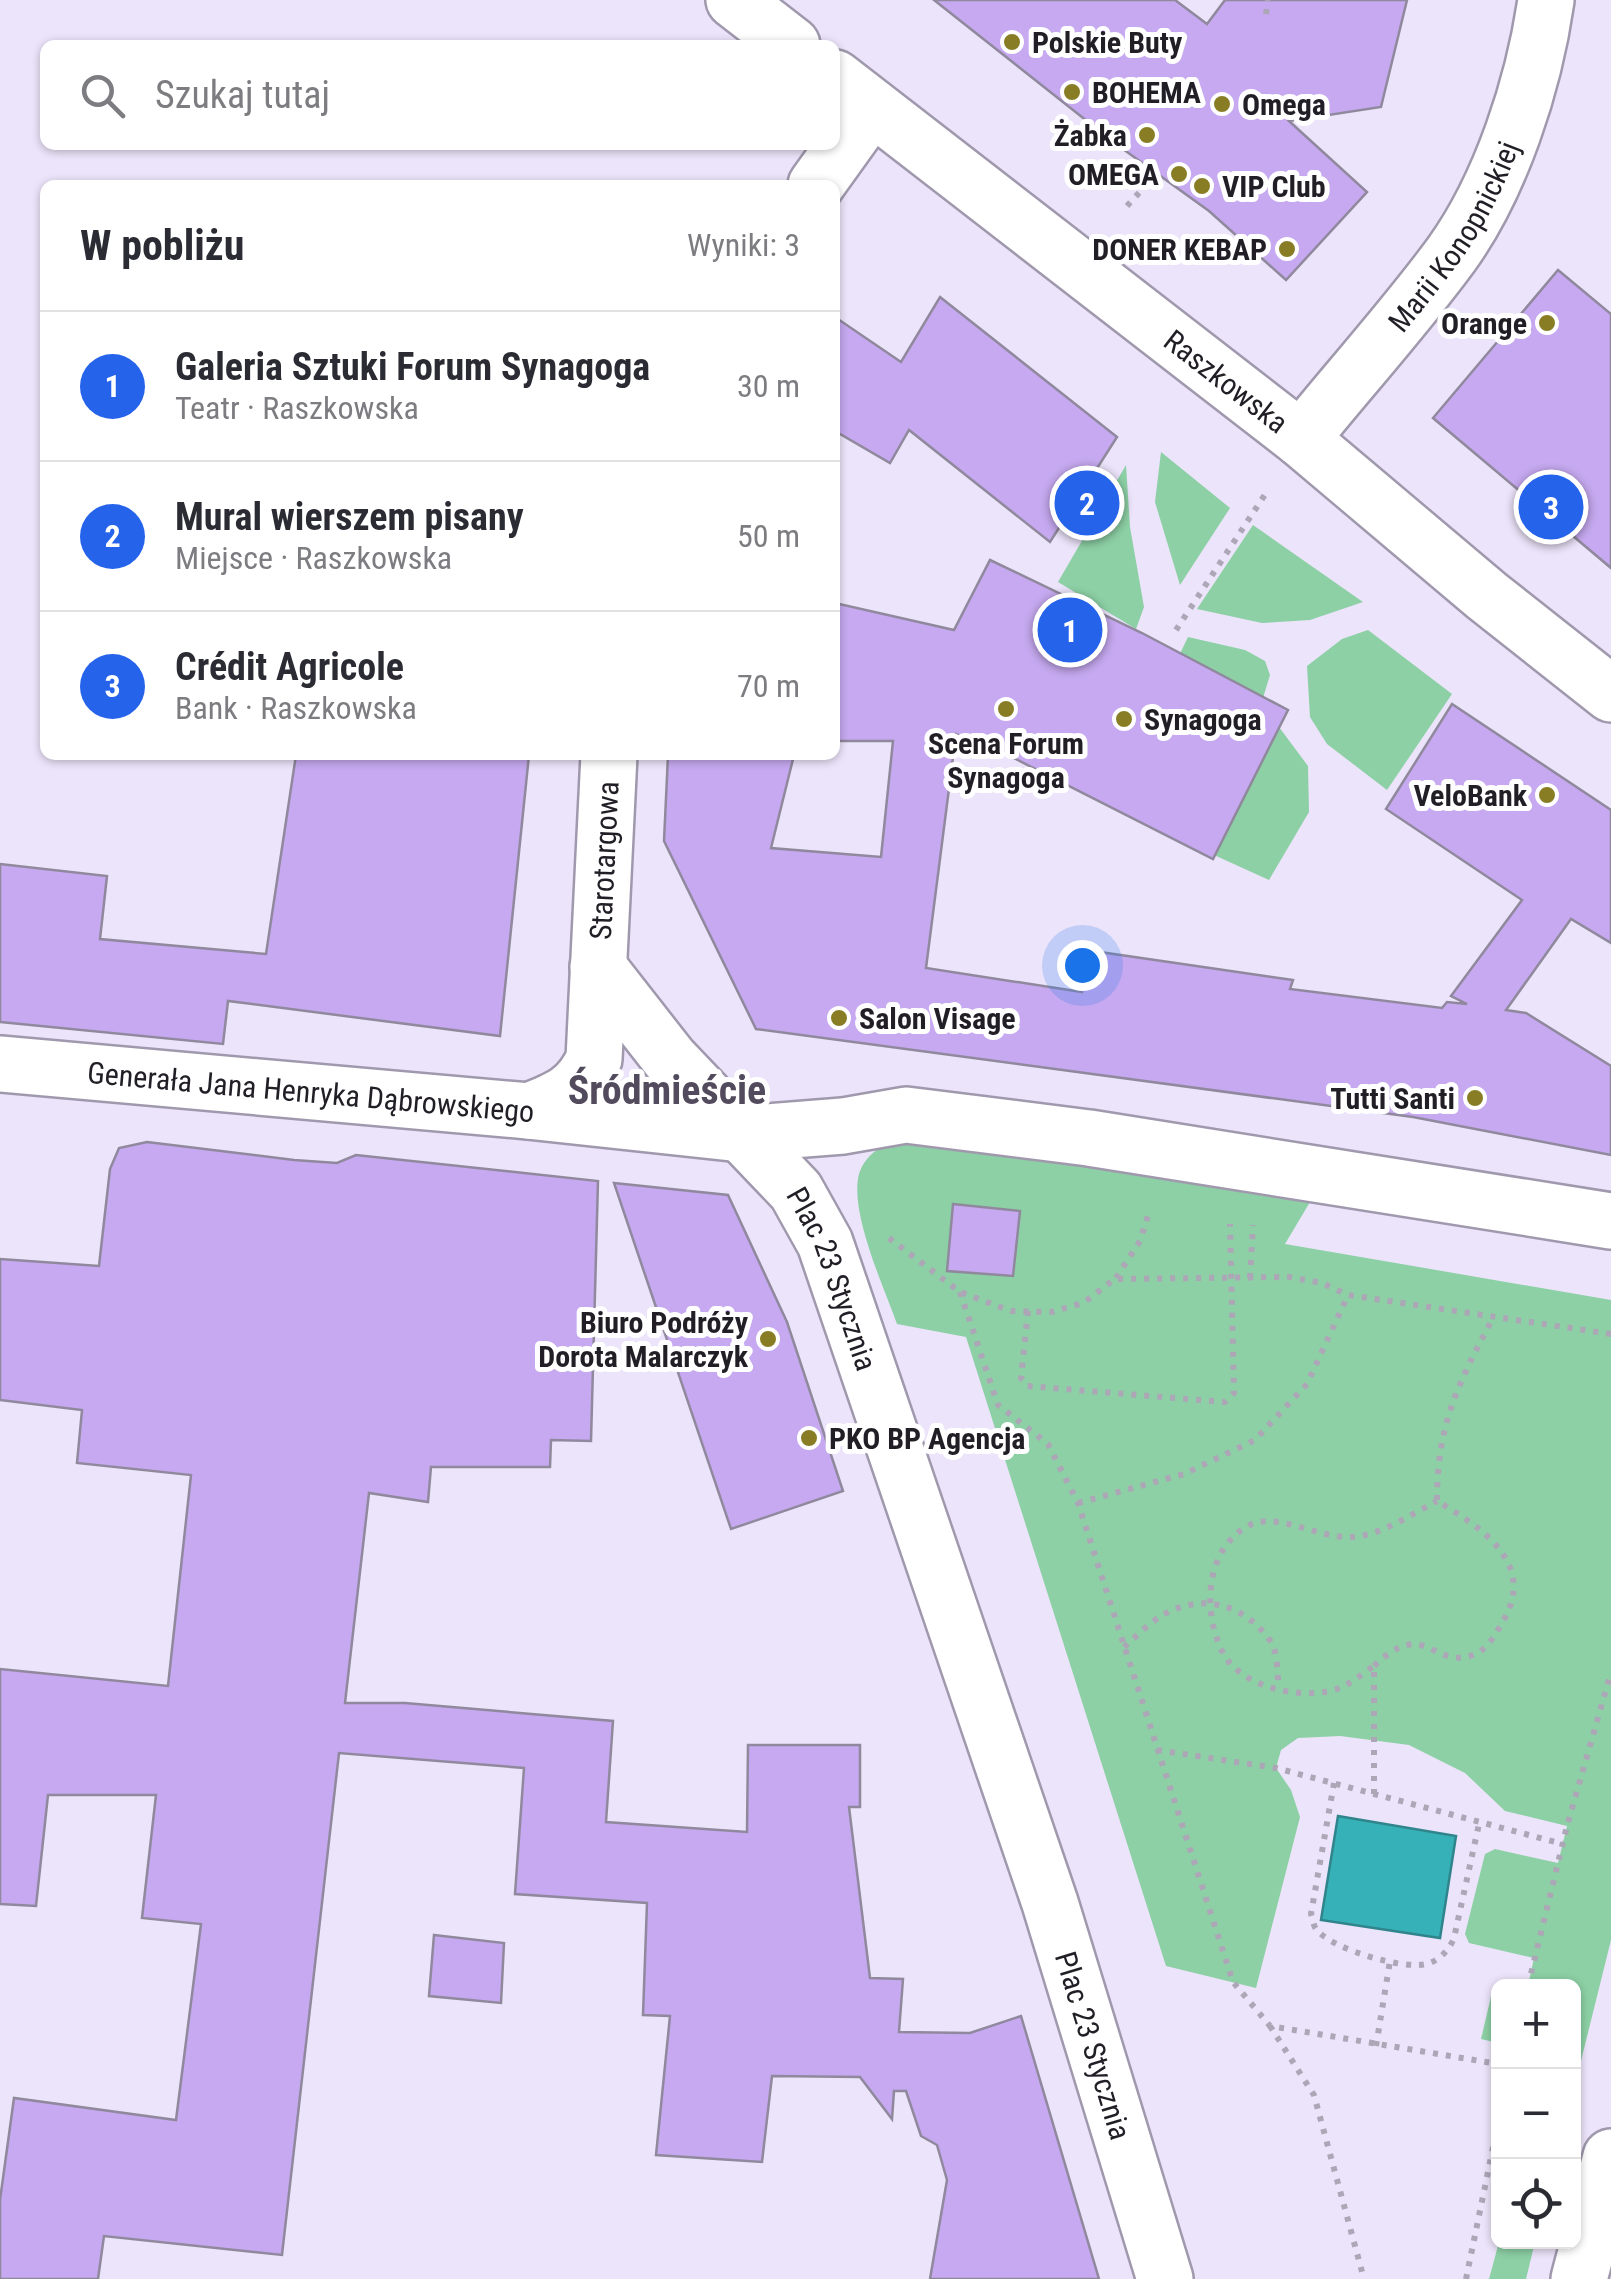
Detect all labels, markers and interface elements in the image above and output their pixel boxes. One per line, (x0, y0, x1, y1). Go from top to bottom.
place label: Polskie Buty (1032, 25, 1183, 60)
marker: Polskie Buty (1001, 31, 1023, 53)
search box (40, 40, 840, 150)
icon: search (75, 68, 130, 123)
text: Szukaj tutaj (155, 73, 330, 117)
place label: BOHEMA (1092, 75, 1201, 110)
marker: BOHEMA (1061, 81, 1083, 103)
place label: Omega (1242, 87, 1326, 122)
marker: Omega (1211, 93, 1233, 115)
place label: Żabka (1054, 118, 1127, 153)
marker: Żabka (1136, 124, 1158, 146)
street label: Marii Konopnickiej (1381, 136, 1526, 338)
place label: OMEGA (1068, 157, 1159, 192)
marker: OMEGA (1168, 163, 1190, 185)
place label: VIP Club (1222, 169, 1326, 204)
marker: VIP Club (1191, 175, 1213, 197)
text: W pobliżu (80, 221, 244, 270)
text: Wyniki: 3 (687, 226, 800, 264)
place label: DONER KEBAP (1092, 232, 1267, 267)
marker: DONER KEBAP (1276, 238, 1298, 260)
place label: Orange (1441, 306, 1527, 341)
marker: Orange (1536, 312, 1558, 334)
street label: Raszkowska (1158, 322, 1295, 440)
text: Galeria Sztuki Forum Synagoga (175, 345, 650, 389)
text: 1 (104, 367, 121, 405)
text: 30 m (737, 367, 800, 405)
text: Teatr · Raszkowska (175, 389, 419, 427)
pin: 2 (1054, 466, 1120, 540)
pin: 3 (1518, 470, 1584, 544)
text: Mural wierszem pisany (175, 495, 524, 539)
text: 2 (104, 517, 121, 555)
text: 50 m (737, 517, 800, 555)
text: Miejsce · Raszkowska (175, 539, 452, 577)
pin: 1 (1038, 592, 1102, 668)
text: Crédit Agricole (175, 645, 404, 689)
text: 3 (104, 667, 121, 705)
text: 70 m (737, 667, 800, 705)
text: Bank · Raszkowska (175, 689, 417, 727)
marker: Scena Forum Synagoga (995, 698, 1017, 720)
place label: Synagoga (1144, 702, 1262, 737)
marker: Synagoga (1113, 708, 1135, 730)
place label: Scena Forum Synagoga (928, 726, 1084, 795)
place label: VeloBank (1413, 778, 1528, 813)
street label: Starotargowa (582, 780, 625, 940)
marker: VeloBank (1536, 784, 1558, 806)
your location (1057, 940, 1108, 991)
place label: Salon Visage (859, 1001, 1016, 1036)
marker: Salon Visage (828, 1007, 850, 1029)
street label: Generała Jana Henryka Dąbrowskiego (86, 1054, 536, 1129)
district label: Śródmieście (568, 1066, 766, 1114)
place label: Tutti Santi (1330, 1081, 1455, 1116)
marker: Tutti Santi (1464, 1087, 1486, 1109)
street label: Plac 23 Stycznia (780, 1181, 885, 1375)
place label: Biuro Podróży Dorota Malarczyk (538, 1305, 749, 1374)
marker: Biuro Podróży Dorota Malarczyk (757, 1328, 779, 1350)
place label: PKO BP Agencja (829, 1421, 1025, 1456)
marker: PKO BP Agencja (798, 1427, 820, 1449)
street label: Plac 23 Stycznia (1048, 1947, 1139, 2144)
map controls (1491, 1979, 1581, 2249)
button: + (1491, 1979, 1581, 2069)
button: − (1491, 2069, 1581, 2159)
button: locate (1491, 2159, 1581, 2249)

